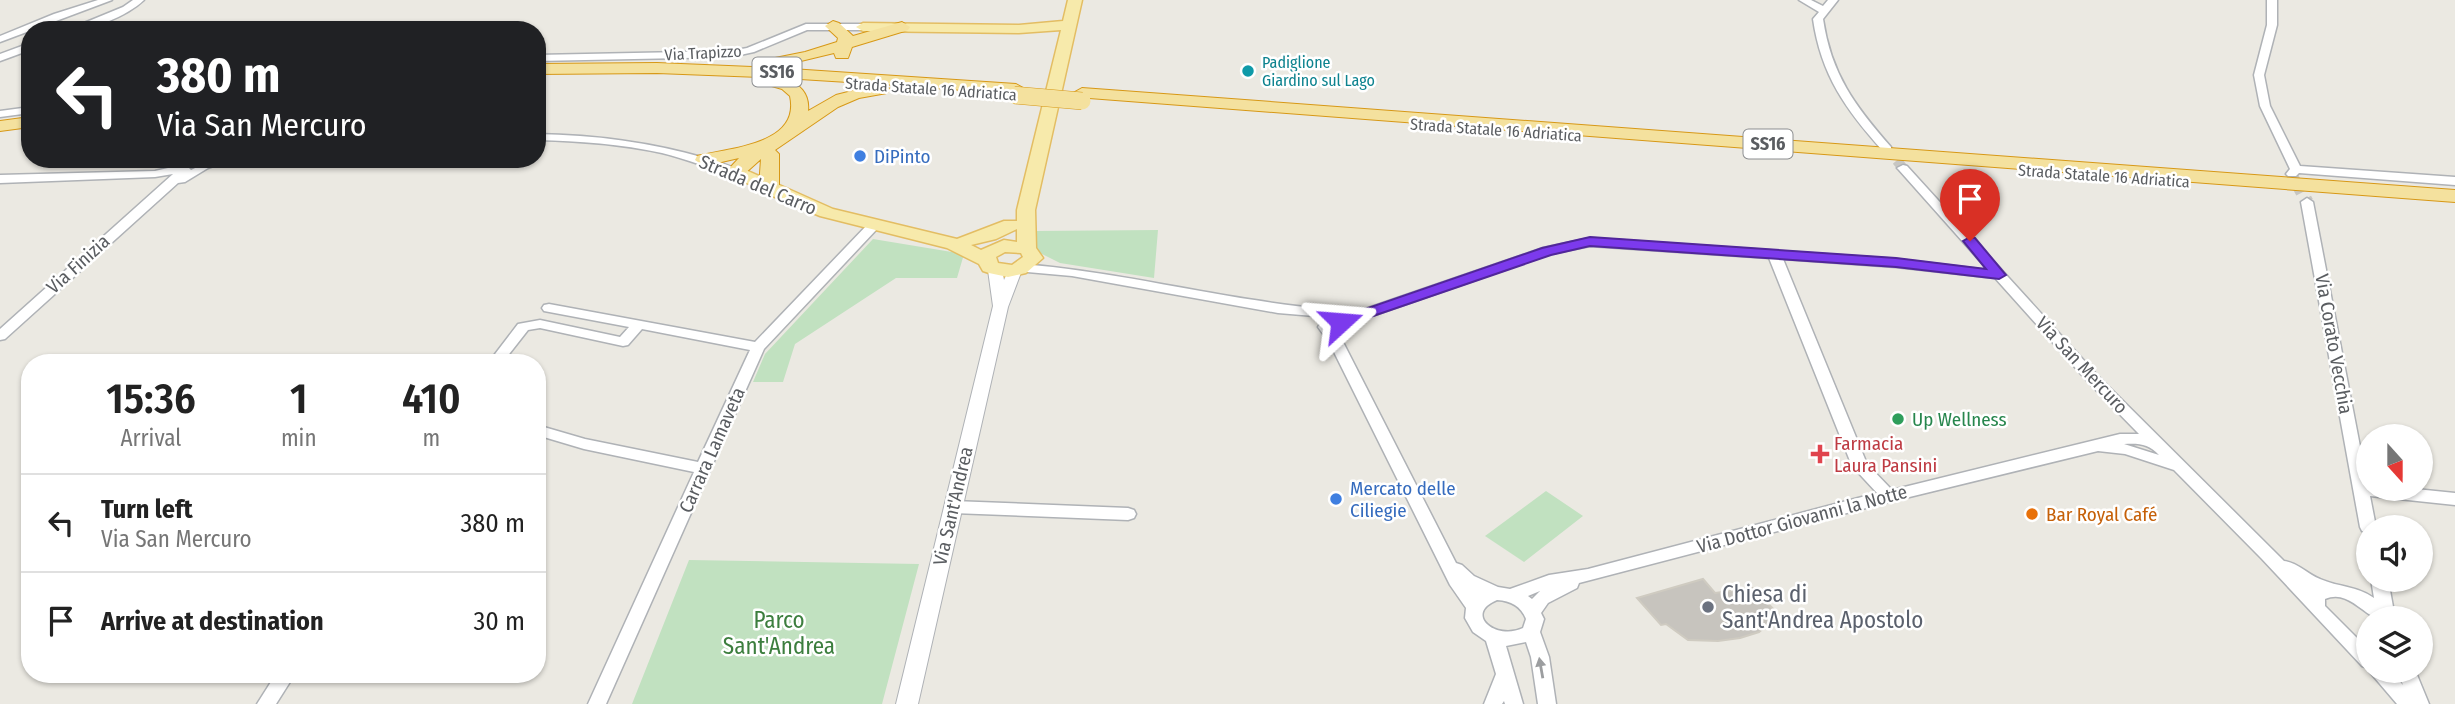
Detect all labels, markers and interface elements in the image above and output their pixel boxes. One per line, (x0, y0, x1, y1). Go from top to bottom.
street label: Via Trapizzo (664, 41, 742, 65)
text: 380 m (157, 46, 280, 105)
icon: left (42, 49, 133, 140)
place label: Padiglione Giardino sul Lago (1262, 53, 1375, 90)
road number: SS16 (752, 58, 802, 86)
marker: Padiglione Giardino sul Lago (1240, 63, 1256, 79)
street label: Strada Statale 16 Adriatica (845, 74, 1018, 104)
text: Via San Mercuro (157, 106, 367, 144)
street label: Strada Statale 16 Adriatica (1410, 115, 1583, 145)
road number: SS16 (1744, 130, 1792, 159)
place label: DiPinto (874, 145, 931, 168)
marker: DiPinto (852, 148, 868, 164)
street label: Strada del Carro (696, 150, 820, 220)
street label: Strada Statale 16 Adriatica (2018, 161, 2191, 191)
pin (1940, 169, 2000, 241)
icon: arrive (1951, 180, 1989, 218)
street label: Via Finizia (42, 230, 114, 298)
street label: Via Corato Vecchia (2310, 272, 2358, 416)
position arrow (1304, 285, 1378, 359)
street label: Via San Mercuro (2031, 312, 2133, 418)
text: 15:36 (106, 374, 196, 424)
text: 1 (290, 374, 307, 424)
text: 410 (402, 374, 461, 424)
street label: Carrara Lamaveta (674, 384, 750, 516)
place label: Up Wellness (1912, 408, 2007, 431)
marker: Up Wellness (1890, 411, 1906, 427)
text: Arrival (120, 424, 181, 452)
text: min (281, 424, 317, 452)
text: m (422, 424, 440, 452)
north arrow (2356, 424, 2432, 500)
map controls (2356, 424, 2433, 683)
place label: Farmacia Laura Pansini (1834, 432, 1937, 477)
street label: Via Sant'Andrea (928, 444, 978, 568)
marker: Farmacia Laura Pansini (1812, 446, 1828, 462)
place label: Mercato delle Ciliegie (1350, 477, 1456, 522)
street label: Via Dottor Giovanni la Notte (1694, 480, 1910, 558)
marker: Mercato delle Ciliegie (1328, 491, 1344, 507)
text: Turn left (101, 494, 193, 525)
place label: Bar Royal Café (2046, 503, 2157, 526)
icon: left (42, 504, 80, 542)
marker: Bar Royal Café (2024, 506, 2040, 522)
text: 380 m (461, 508, 525, 539)
button: sound (2356, 515, 2433, 592)
text: Via San Mercuro (101, 525, 252, 553)
place label: Chiesa di Sant'Andrea Apostolo (1722, 580, 1923, 634)
marker: Chiesa di Sant'Andrea Apostolo (1700, 599, 1716, 615)
icon: arrive (42, 602, 80, 640)
text: Arrive at destination (101, 606, 324, 637)
text: 30 m (474, 606, 525, 637)
park label: Parco Sant'Andrea (723, 606, 835, 660)
button: layers (2356, 606, 2433, 683)
one-way arrow (1535, 657, 1546, 679)

